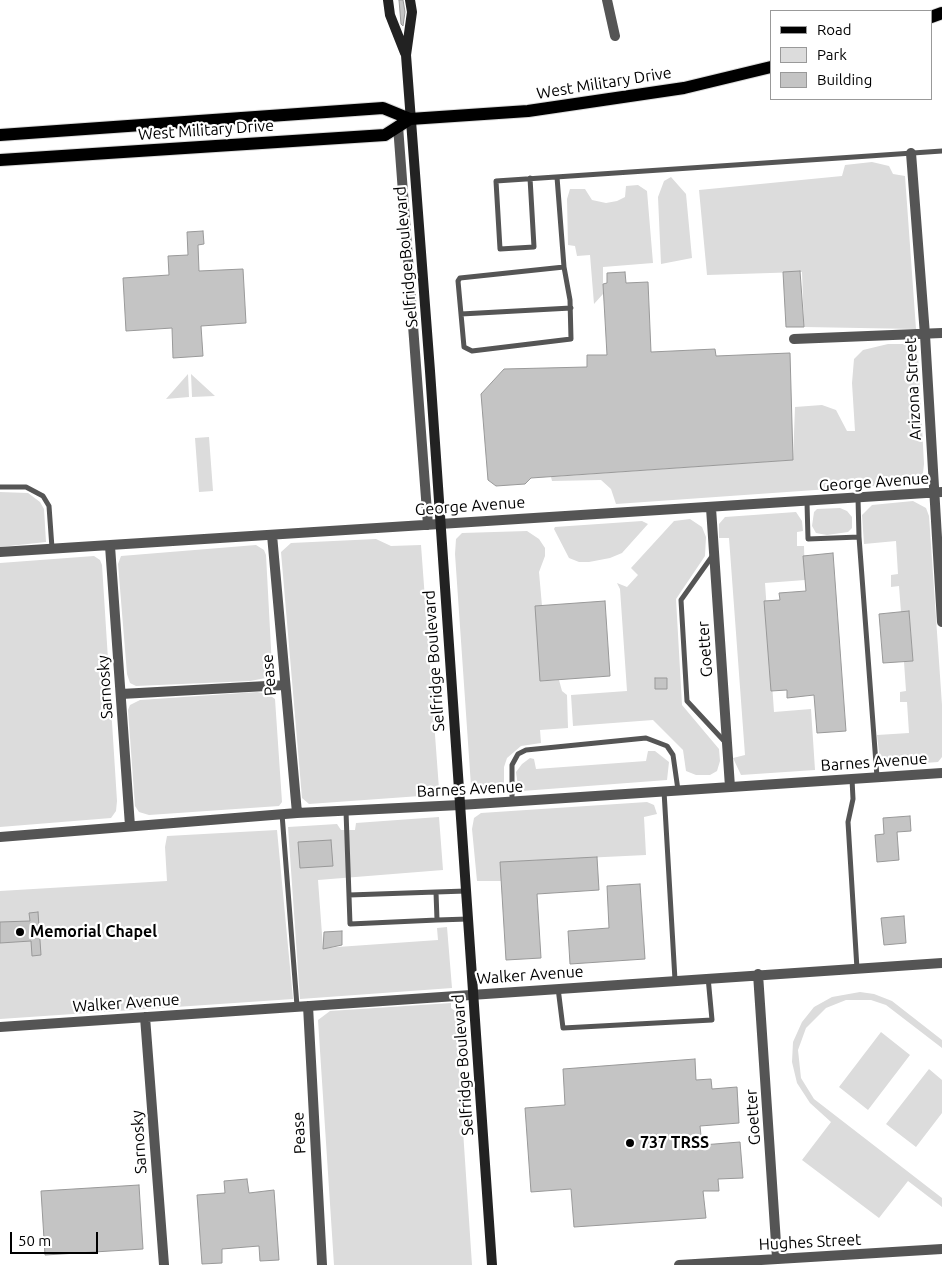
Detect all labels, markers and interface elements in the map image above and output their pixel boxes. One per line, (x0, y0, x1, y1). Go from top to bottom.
legend (770, 10, 932, 100)
text: Road (817, 21, 852, 38)
text: Park (817, 46, 847, 63)
street label: West Military Drive (535, 63, 673, 103)
text: Building (817, 71, 872, 88)
street label: West Military Drive (137, 116, 275, 144)
street label: Selfridge Boulevard (390, 186, 422, 328)
street label: Arizona Street (901, 337, 925, 441)
street label: George Avenue (818, 469, 930, 495)
street label: George Avenue (414, 493, 526, 519)
street label: Selfridge Boulevard (419, 590, 449, 732)
street label: Goetter (693, 620, 717, 678)
street label: Pease (258, 653, 280, 697)
street label: Sarnosky (93, 654, 117, 720)
street label: Barnes Avenue (820, 749, 928, 775)
street label: Barnes Avenue (416, 777, 524, 801)
place label: Memorial Chapel (30, 922, 157, 942)
marker: Memorial Chapel (14, 926, 26, 938)
street label: Walker Avenue (476, 962, 584, 988)
street label: Walker Avenue (72, 990, 180, 1016)
street label: Selfridge Boulevard (448, 994, 478, 1136)
street label: Goetter (741, 1088, 765, 1146)
street label: Sarnosky (127, 1109, 151, 1175)
street label: Pease (288, 1111, 310, 1155)
place label: 737 TRSS (640, 1133, 709, 1153)
marker: 737 TRSS (624, 1137, 636, 1149)
scale bar (12, 1222, 100, 1254)
street label: Hughes Street (758, 1230, 862, 1254)
text: 50 m (18, 1232, 51, 1249)

